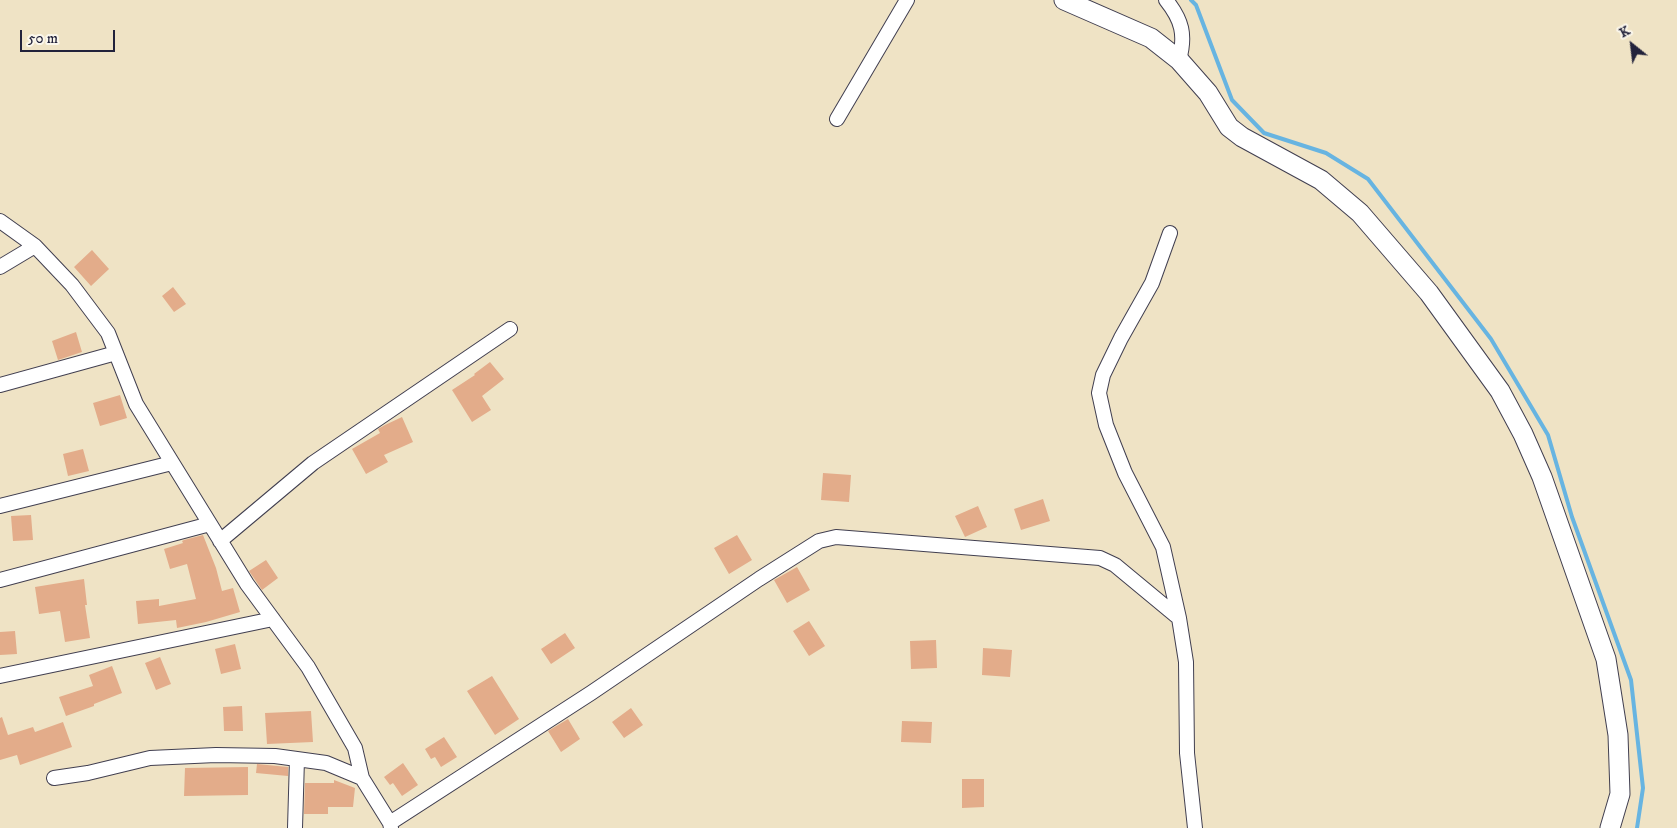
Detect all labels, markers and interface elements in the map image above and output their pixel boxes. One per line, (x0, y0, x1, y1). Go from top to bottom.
scale bar (22, 20, 118, 52)
north arrow (1607, 20, 1657, 70)
text: K (1616, 22, 1633, 42)
text: 50 m (28, 29, 58, 48)

